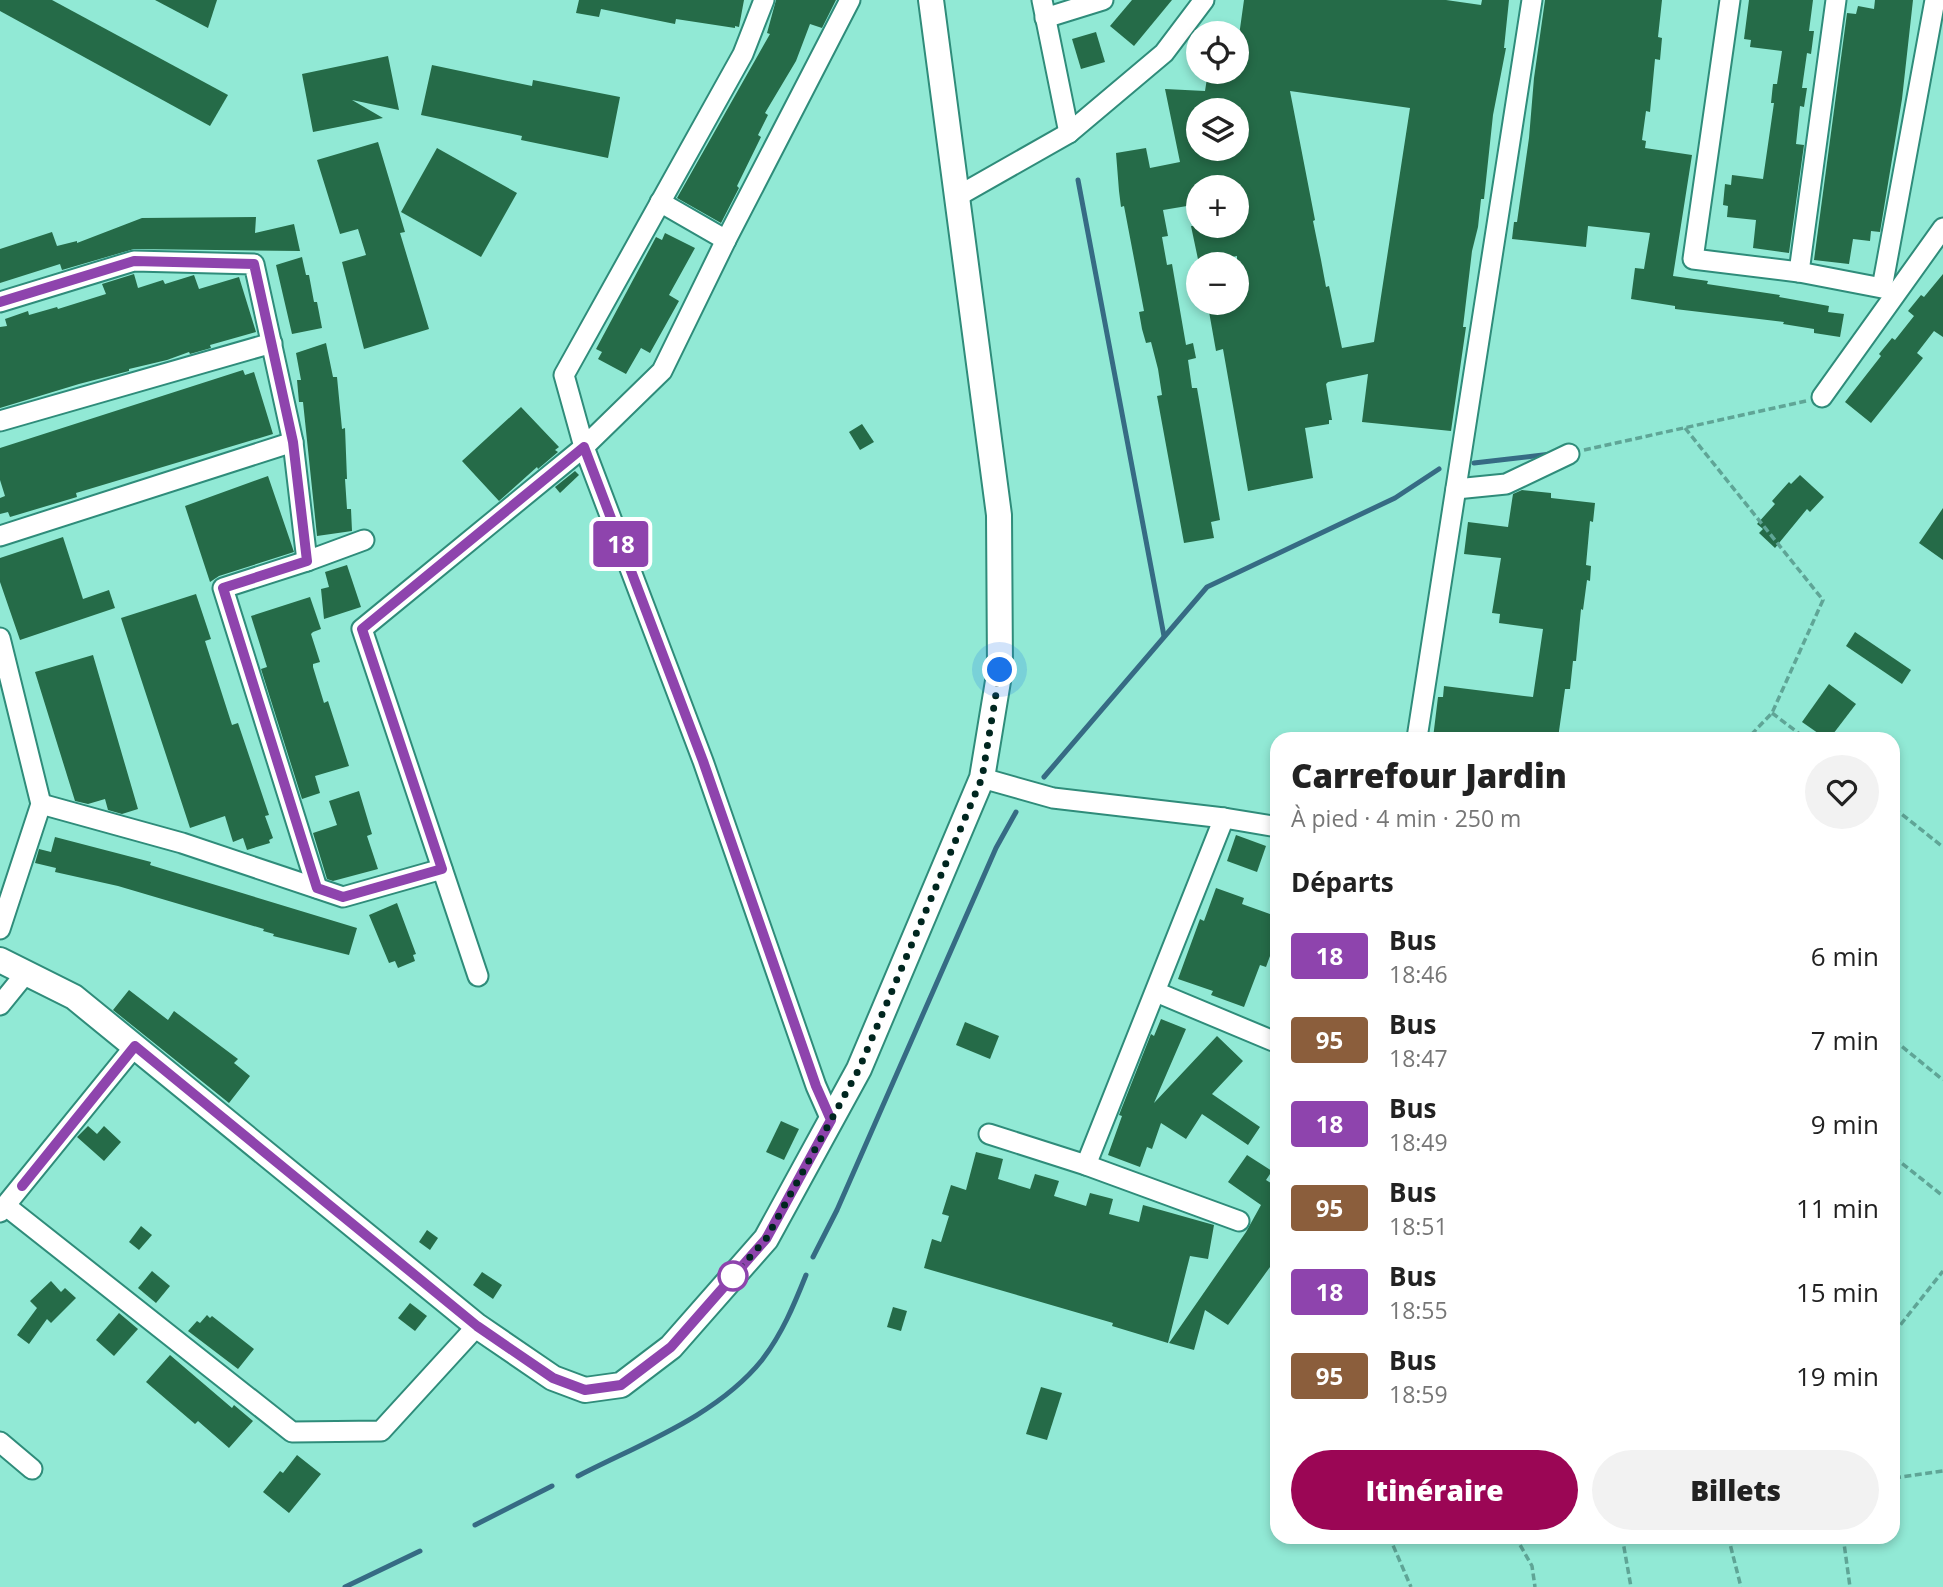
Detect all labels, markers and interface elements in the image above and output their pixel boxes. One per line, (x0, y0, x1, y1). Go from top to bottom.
map controls (1186, 21, 1249, 315)
button: locate (1186, 21, 1249, 84)
button: layers (1186, 98, 1249, 161)
button: + (1186, 175, 1249, 238)
button: − (1186, 252, 1249, 315)
line badge: 18 (590, 521, 652, 567)
text: 18 (607, 527, 635, 560)
your location (982, 652, 1017, 687)
text: Carrefour Jardin (1291, 753, 1567, 798)
button: heart (1805, 755, 1879, 829)
text: À pied · 4 min · 250 m (1291, 802, 1521, 834)
text: Départs (1291, 864, 1394, 900)
text: Bus (1389, 922, 1436, 958)
text: 6 min (1811, 938, 1879, 974)
text: 18 (1316, 939, 1343, 972)
text: 18:46 (1389, 958, 1448, 990)
text: Bus (1389, 1006, 1436, 1042)
text: 7 min (1811, 1022, 1879, 1058)
text: 95 (1316, 1023, 1343, 1056)
text: 18:47 (1389, 1042, 1448, 1074)
text: Bus (1389, 1090, 1436, 1126)
text: 9 min (1811, 1106, 1879, 1142)
text: 18 (1316, 1107, 1343, 1140)
text: 18:49 (1389, 1126, 1448, 1158)
text: Bus (1389, 1174, 1436, 1210)
text: 11 min (1796, 1190, 1879, 1226)
text: 95 (1316, 1191, 1343, 1224)
text: 18:51 (1389, 1210, 1448, 1242)
text: Bus (1389, 1258, 1436, 1294)
unlabelled marker (718, 1261, 748, 1291)
text: 15 min (1796, 1274, 1879, 1310)
text: 18 (1316, 1275, 1343, 1308)
text: 18:55 (1389, 1294, 1448, 1326)
text: Bus (1389, 1342, 1436, 1378)
text: 19 min (1796, 1358, 1879, 1394)
text: 95 (1316, 1359, 1343, 1392)
text: 18:59 (1389, 1378, 1448, 1410)
button: Itinéraire (1291, 1450, 1578, 1530)
button: Billets (1592, 1450, 1879, 1530)

